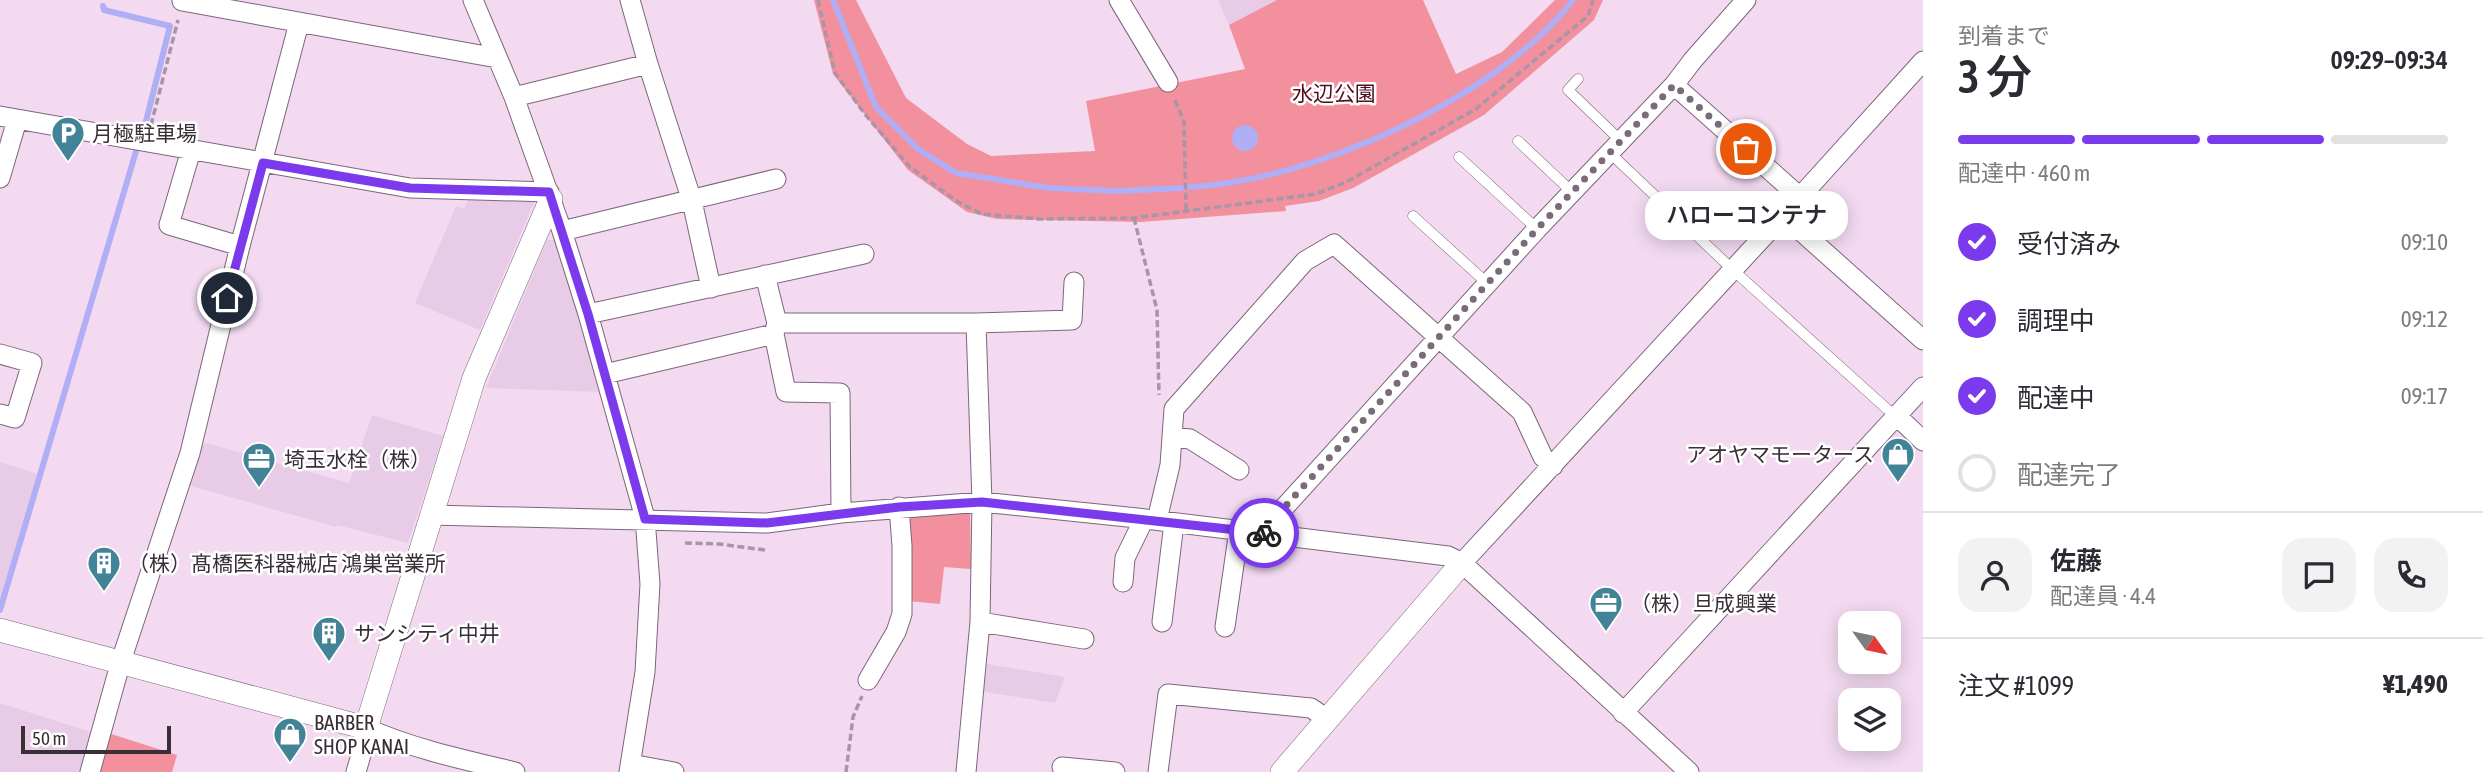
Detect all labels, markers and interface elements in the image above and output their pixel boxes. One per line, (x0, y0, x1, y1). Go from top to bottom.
text: 到着まで (1958, 23, 2050, 49)
text: 09:29–09:34 (2331, 45, 2448, 75)
text: 3 分 (1958, 50, 2032, 103)
park label: 水辺公園 (1292, 81, 1376, 105)
parking icon: 月極駐車場 (49, 114, 87, 163)
pin (1716, 119, 1776, 179)
place label: 月極駐車場 (92, 121, 197, 145)
icon: bag (1727, 130, 1765, 168)
text: 配達中 · 460 m (1958, 160, 2090, 186)
callout: ハローコンテナ (1644, 191, 1848, 240)
text: ハローコンテナ (1666, 202, 1827, 228)
icon: check (1958, 223, 1996, 261)
text: 受付済み (2017, 229, 2121, 259)
text: 09:10 (2401, 229, 2448, 255)
pin (197, 268, 257, 328)
icon: home (208, 279, 246, 317)
icon: check (1958, 300, 1996, 338)
text: 調理中 (2017, 306, 2095, 336)
text: 09:12 (2401, 306, 2448, 332)
icon: check (1958, 377, 1996, 415)
text: 配達中 (2017, 383, 2095, 413)
text: 09:17 (2401, 383, 2448, 409)
shop icon: アオヤマモータース (1879, 435, 1917, 484)
office icon: 埼玉水栓（株） (240, 440, 278, 489)
place label: アオヤマモータース (1686, 442, 1874, 466)
place label: 埼玉水栓（株） (284, 447, 431, 471)
text: 配達完了 (2017, 460, 2121, 490)
courier (1229, 498, 1299, 568)
icon: bike (1245, 514, 1283, 552)
button: person (1958, 538, 2032, 612)
button: chat (2282, 538, 2356, 612)
button: phone (2374, 538, 2448, 612)
building icon: （株）髙橋医科器械店 鴻巣営業所 (85, 544, 123, 593)
text: 佐藤 (2050, 546, 2102, 576)
place label: （株）髙橋医科器械店 鴻巣営業所 (128, 551, 446, 575)
text: 配達員 · 4.4 (2050, 583, 2156, 609)
office icon: （株）旦成興業 (1587, 584, 1625, 633)
place label: （株）旦成興業 (1630, 591, 1777, 615)
north arrow (1838, 611, 1900, 674)
map controls (1838, 611, 1901, 751)
building icon: サンシティ中井 (310, 614, 348, 663)
place label: サンシティ中井 (354, 621, 500, 645)
text: ¥1,490 (2383, 669, 2448, 699)
text: 注文 #1099 (1958, 671, 2074, 701)
button: layers (1838, 688, 1901, 751)
place label: BARBER SHOP KANAI (314, 710, 409, 758)
shop icon: BARBER SHOP KANAI (271, 715, 309, 764)
scale bar (21, 723, 172, 755)
text: 50 m (32, 727, 66, 749)

